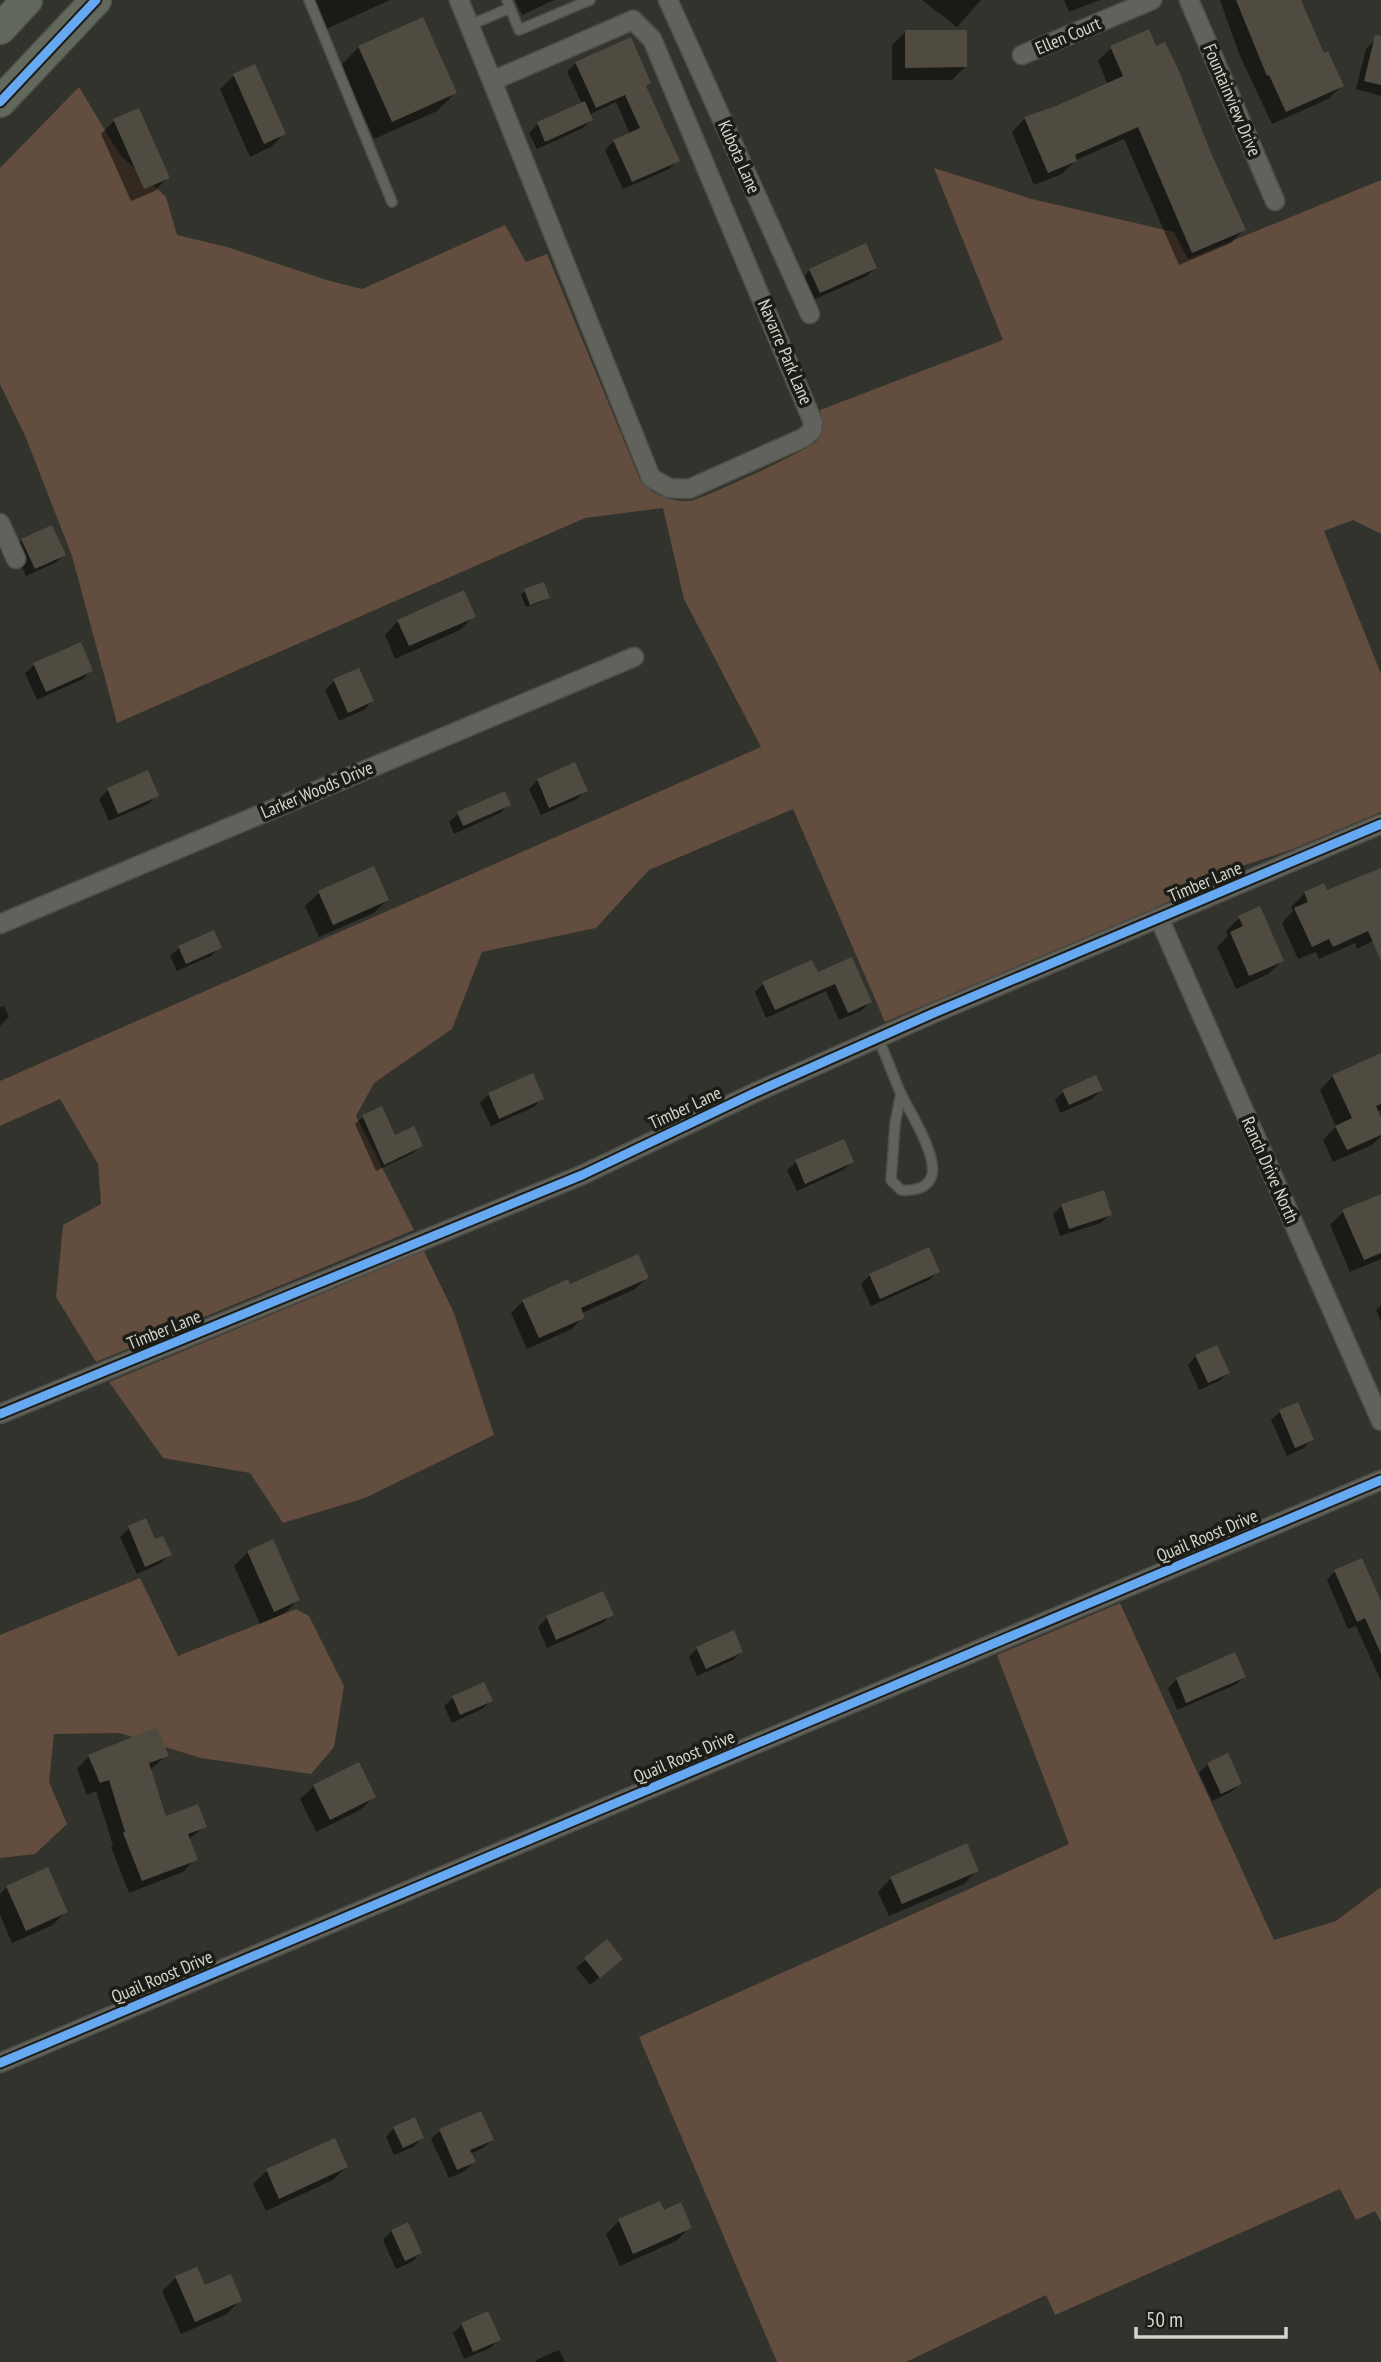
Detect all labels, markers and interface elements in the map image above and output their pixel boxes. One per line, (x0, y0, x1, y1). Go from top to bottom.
street label: Ellen Court (1032, 11, 1104, 60)
street label: Fountainview Drive (1198, 40, 1266, 159)
street label: Kubota Lane (713, 117, 766, 197)
street label: Navarre Park Lane (753, 296, 818, 408)
street label: Larker Woods Drive (257, 756, 376, 823)
street label: Timber Lane (1165, 856, 1245, 907)
street label: Timber Lane (645, 1081, 725, 1134)
street label: Ranch Drive North (1237, 1113, 1304, 1227)
street label: Timber Lane (124, 1304, 204, 1355)
street label: Quail Roost Drive (1153, 1504, 1261, 1567)
street label: Quail Roost Drive (630, 1725, 738, 1788)
street label: Quail Roost Drive (108, 1945, 216, 2008)
scale bar (1136, 2296, 1286, 2340)
text: 50 m (1146, 2306, 1183, 2333)

